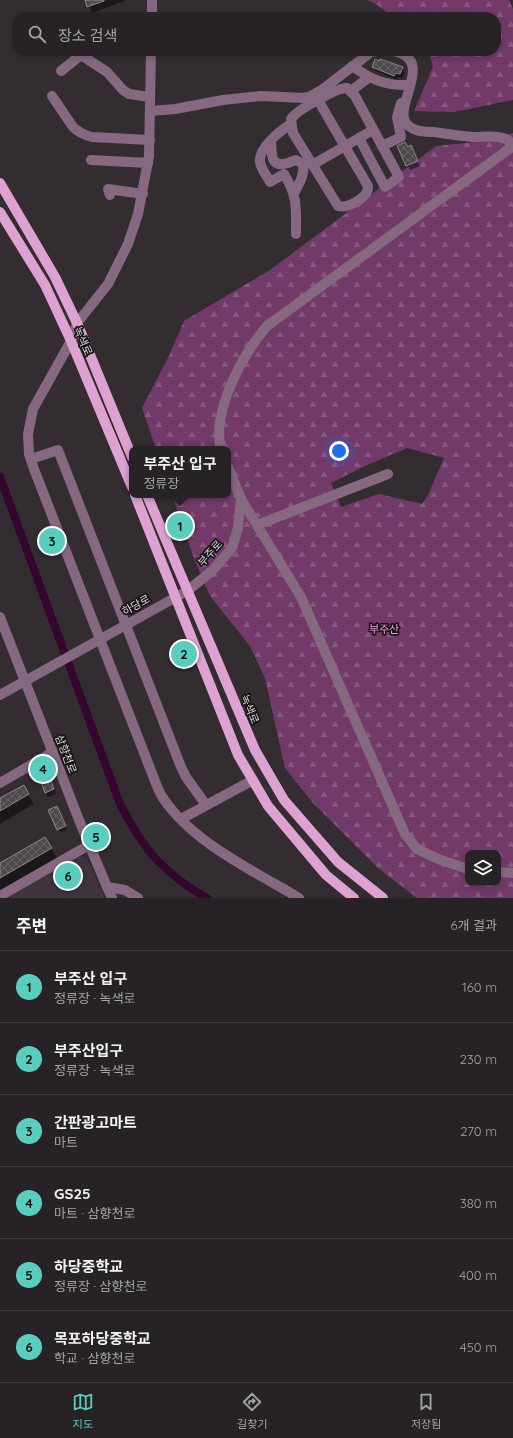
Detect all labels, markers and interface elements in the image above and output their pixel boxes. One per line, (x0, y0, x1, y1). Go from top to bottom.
search box (12, 12, 501, 56)
icon: search (26, 23, 48, 45)
text: 장소 검색 (58, 26, 117, 45)
street label: 녹색로 (70, 324, 96, 358)
your location (329, 441, 349, 461)
popup (129, 446, 231, 498)
text: 부주산 입구 (143, 454, 217, 473)
text: 정류장 (143, 475, 179, 491)
pin: 1 (167, 511, 193, 541)
pin: 3 (39, 526, 65, 556)
street label: 부주로 (195, 537, 225, 569)
street label: 하당로 (119, 592, 153, 618)
park label: 부주산 (369, 622, 399, 636)
pin: 2 (171, 639, 197, 669)
street label: 녹색로 (238, 692, 262, 726)
street label: 삼향천로 (52, 733, 80, 775)
pin: 4 (30, 754, 56, 784)
pin: 5 (83, 822, 109, 852)
map controls (465, 850, 501, 886)
button: layers (465, 850, 501, 886)
pin: 6 (55, 861, 81, 891)
text: 주변 (16, 915, 47, 936)
text: 6개 결과 (451, 917, 497, 933)
text: 부주산 입구 (54, 969, 127, 988)
text: 1 (26, 979, 32, 995)
text: 160 m (462, 979, 497, 995)
text: 정류장 · 녹색로 (54, 990, 135, 1006)
text: 부주산입구 (54, 1041, 123, 1060)
text: 2 (25, 1051, 33, 1067)
text: 230 m (460, 1051, 497, 1067)
text: 정류장 · 녹색로 (54, 1062, 135, 1078)
text: 간판광고마트 (54, 1113, 137, 1132)
text: 3 (26, 1123, 32, 1139)
text: 270 m (460, 1123, 497, 1139)
text: 마트 (54, 1134, 78, 1150)
text: GS25 (54, 1184, 91, 1203)
text: 4 (25, 1195, 33, 1211)
text: 380 m (460, 1195, 497, 1211)
text: 마트 · 삼향천로 (54, 1205, 135, 1221)
text: 하당중학교 (54, 1257, 123, 1276)
text: 5 (25, 1267, 33, 1283)
text: 400 m (459, 1267, 497, 1283)
text: 정류장 · 삼향천로 (54, 1278, 147, 1294)
text: 목포하당중학교 (54, 1329, 151, 1348)
text: 6 (25, 1339, 33, 1355)
text: 450 m (460, 1339, 497, 1355)
text: 학교 · 삼향천로 (54, 1350, 135, 1366)
tab: 지도 (72, 1391, 94, 1431)
tab: 길찾기 (237, 1391, 267, 1431)
tab: 저장됨 (411, 1391, 441, 1431)

